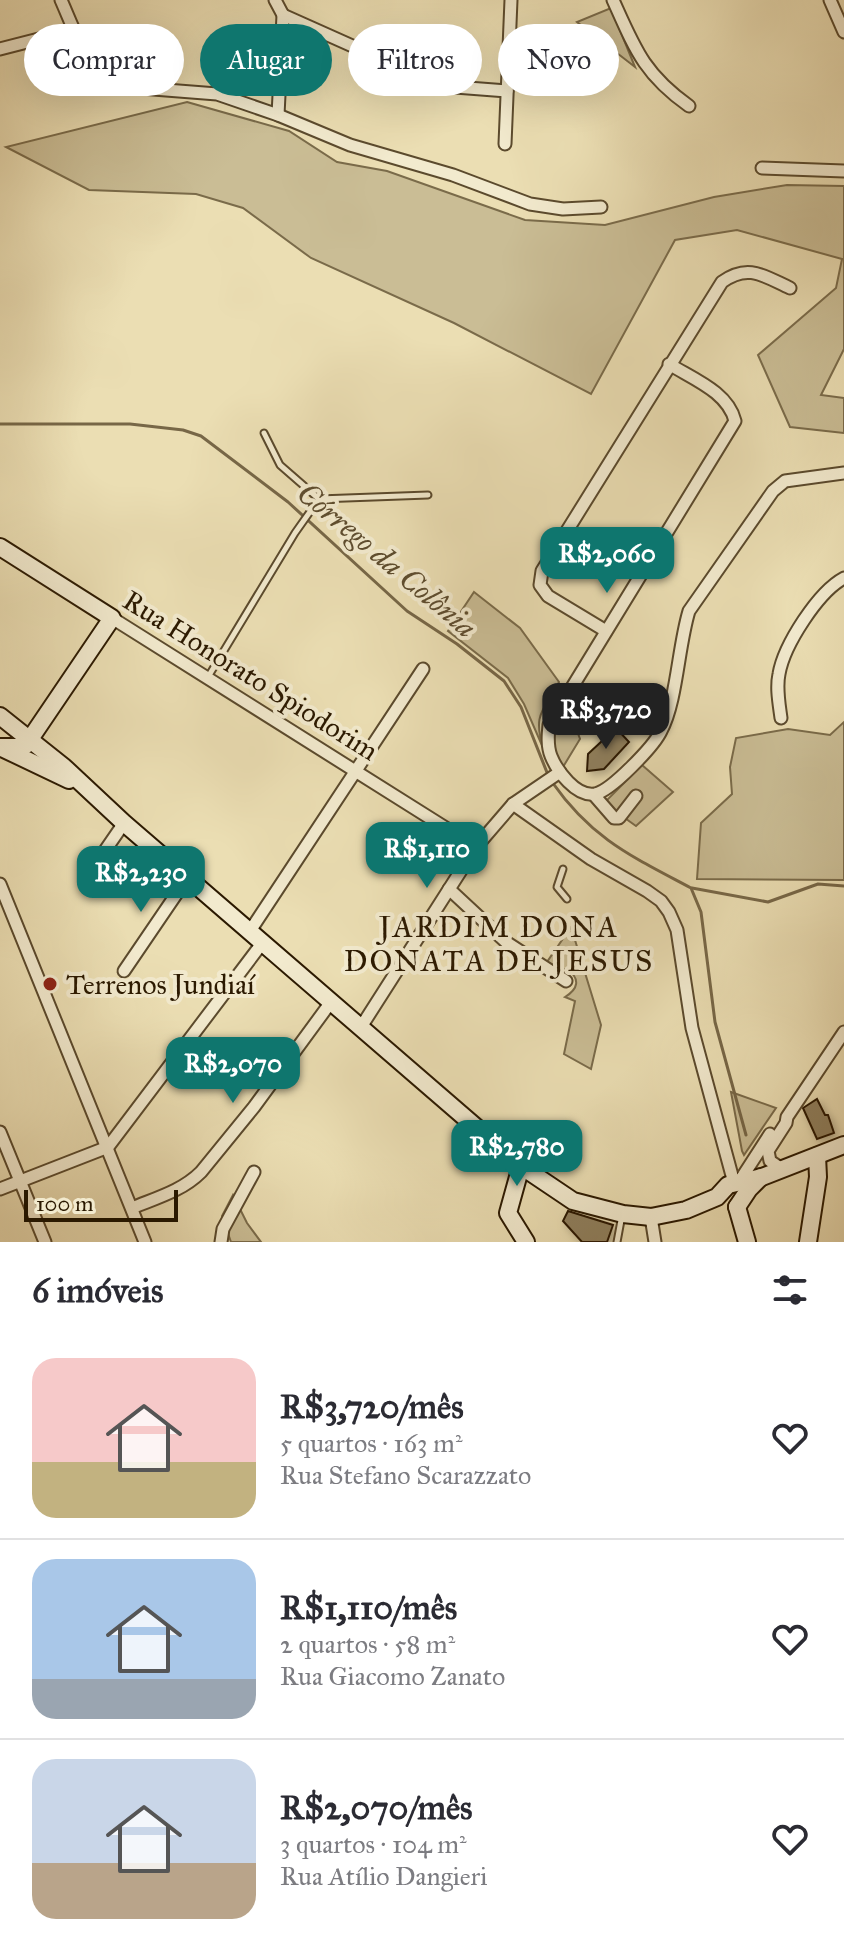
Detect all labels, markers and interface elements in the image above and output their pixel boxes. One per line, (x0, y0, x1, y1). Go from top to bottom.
chip: Comprar (24, 24, 184, 96)
chip: Alugar (200, 24, 332, 96)
chip: Filtros (348, 24, 482, 96)
chip: Novo (498, 24, 619, 96)
water label: Córrego da Colônia (290, 475, 484, 645)
pin: R$2,060 (533, 527, 681, 595)
text: R$2,060 (558, 537, 656, 569)
street label: Rua Honorato Spiodorim (117, 583, 385, 768)
pin: R$3,720 (532, 683, 680, 751)
text: R$3,720 (560, 693, 652, 725)
pin: R$1,110 (353, 822, 501, 890)
text: R$1,110 (384, 832, 470, 864)
pin: R$2,230 (67, 846, 215, 914)
text: R$2,230 (95, 856, 187, 888)
district label: JARDIM DONA DONATA DE JESUS (344, 909, 654, 979)
place label: Terrenos Jundiaí (66, 967, 256, 1002)
marker: Terrenos Jundiaí (41, 975, 59, 993)
pin: R$2,070 (159, 1037, 307, 1105)
text: R$2,070 (184, 1047, 282, 1079)
pin: R$2,780 (443, 1120, 591, 1188)
text: R$2,780 (469, 1130, 565, 1162)
scale bar (24, 1186, 178, 1222)
text: 100 m (36, 1190, 93, 1217)
icon: filters (768, 1268, 812, 1312)
text: 6 imóveis (32, 1270, 163, 1311)
text: R$3,720/mês (280, 1386, 464, 1427)
icon: home (96, 1390, 192, 1486)
icon: heart (768, 1416, 812, 1460)
text: 5 quartos · 163 m² (280, 1427, 463, 1459)
text: Rua Stefano Scarazzato (280, 1459, 531, 1491)
text: R$1,110/mês (280, 1587, 457, 1628)
icon: home (96, 1591, 192, 1687)
icon: heart (768, 1617, 812, 1661)
text: 2 quartos · 58 m² (280, 1628, 455, 1660)
text: Rua Giacomo Zanato (280, 1660, 505, 1692)
text: R$2,070/mês (280, 1787, 472, 1828)
icon: home (96, 1791, 192, 1887)
icon: heart (768, 1817, 812, 1861)
text: 3 quartos · 104 m² (280, 1828, 467, 1860)
text: Rua Atílio Dangieri (280, 1860, 488, 1892)

